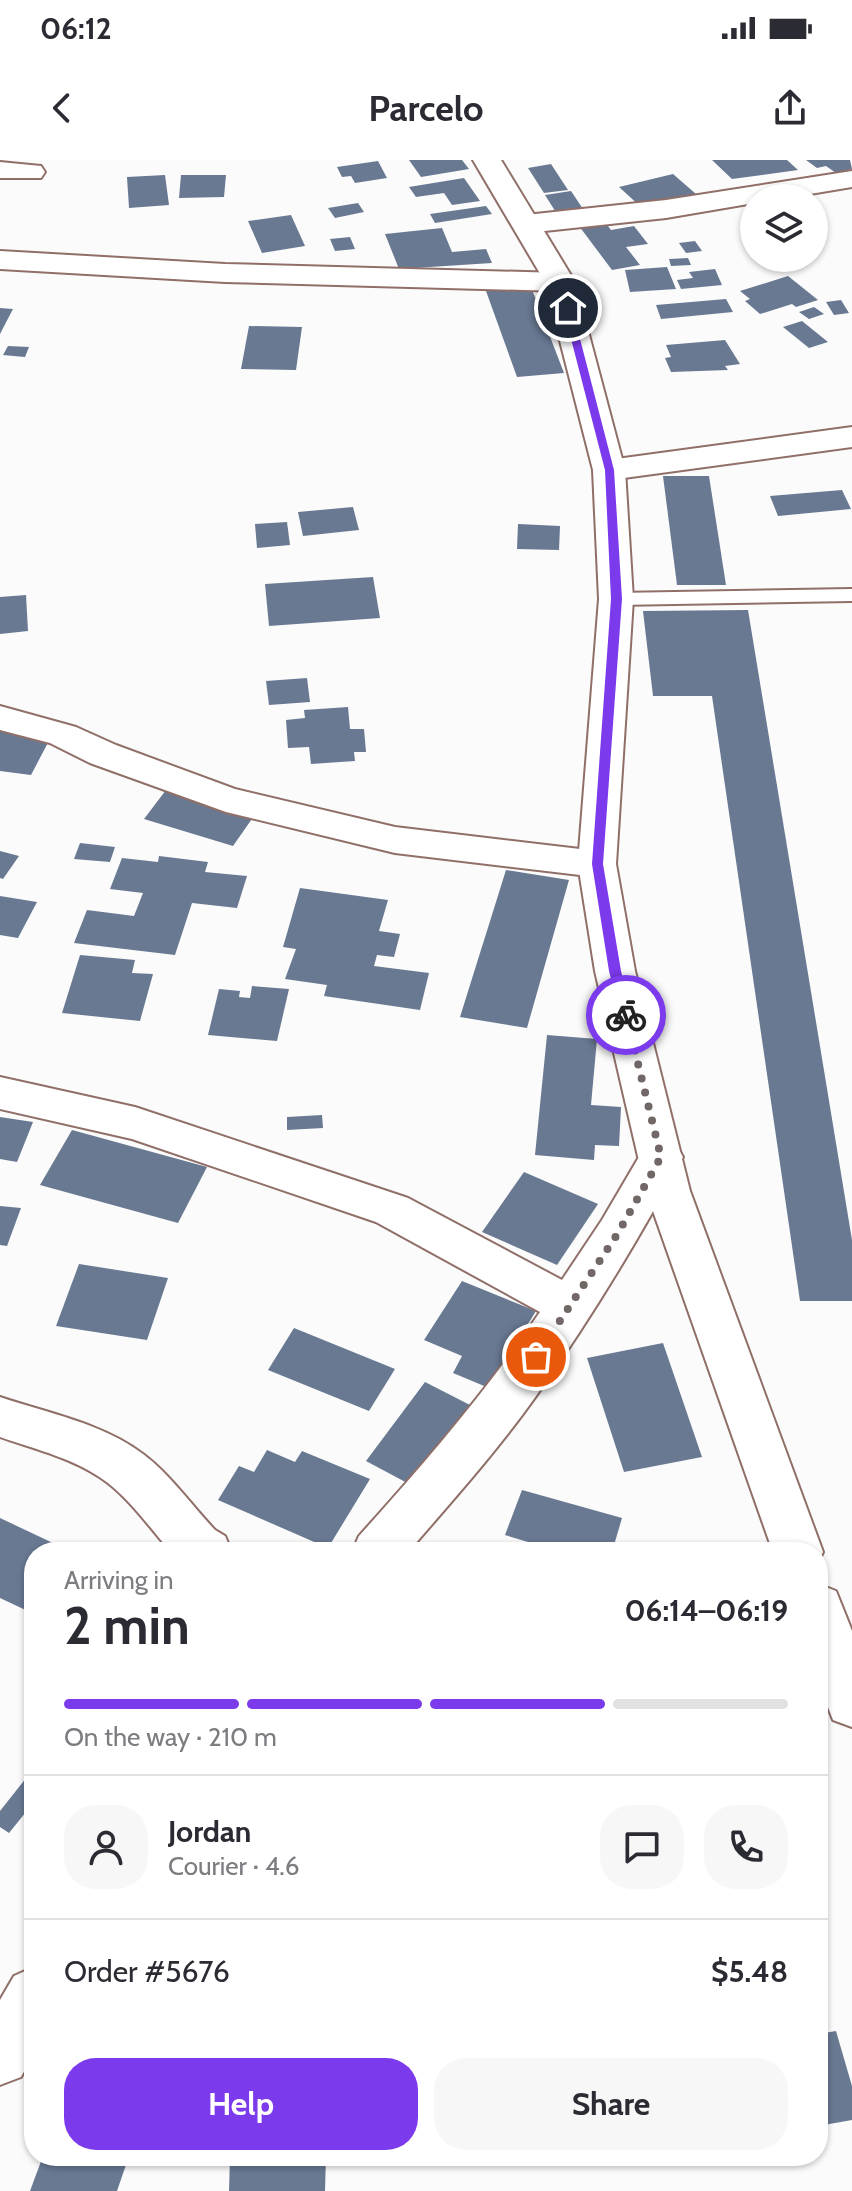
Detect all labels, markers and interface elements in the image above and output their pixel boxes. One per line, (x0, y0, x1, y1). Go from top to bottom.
text: 06:12 (40, 10, 112, 47)
icon: back (40, 86, 84, 130)
text: Parcelo (368, 86, 484, 130)
icon: share (768, 86, 812, 130)
map controls (740, 184, 828, 272)
button: layers (740, 184, 828, 272)
pin (534, 274, 602, 342)
icon: home (546, 286, 590, 330)
courier (586, 975, 666, 1055)
icon: bike (604, 993, 648, 1037)
pin (502, 1323, 570, 1391)
icon: bag (514, 1335, 558, 1379)
text: Arriving in (64, 1564, 174, 1596)
text: 06:14–06:19 (624, 1592, 788, 1629)
text: 2 min (64, 1594, 190, 1657)
text: On the way · 210 m (64, 1721, 277, 1753)
button: person (64, 1805, 148, 1889)
button: chat (600, 1805, 684, 1889)
button: phone (704, 1805, 788, 1889)
text: Jordan (168, 1813, 251, 1850)
text: Courier · 4.6 (168, 1850, 300, 1882)
text: Order #5676 (64, 1953, 230, 1990)
text: $5.48 (711, 1953, 788, 1990)
button: Help (64, 2058, 418, 2150)
button: Share (434, 2058, 788, 2150)

